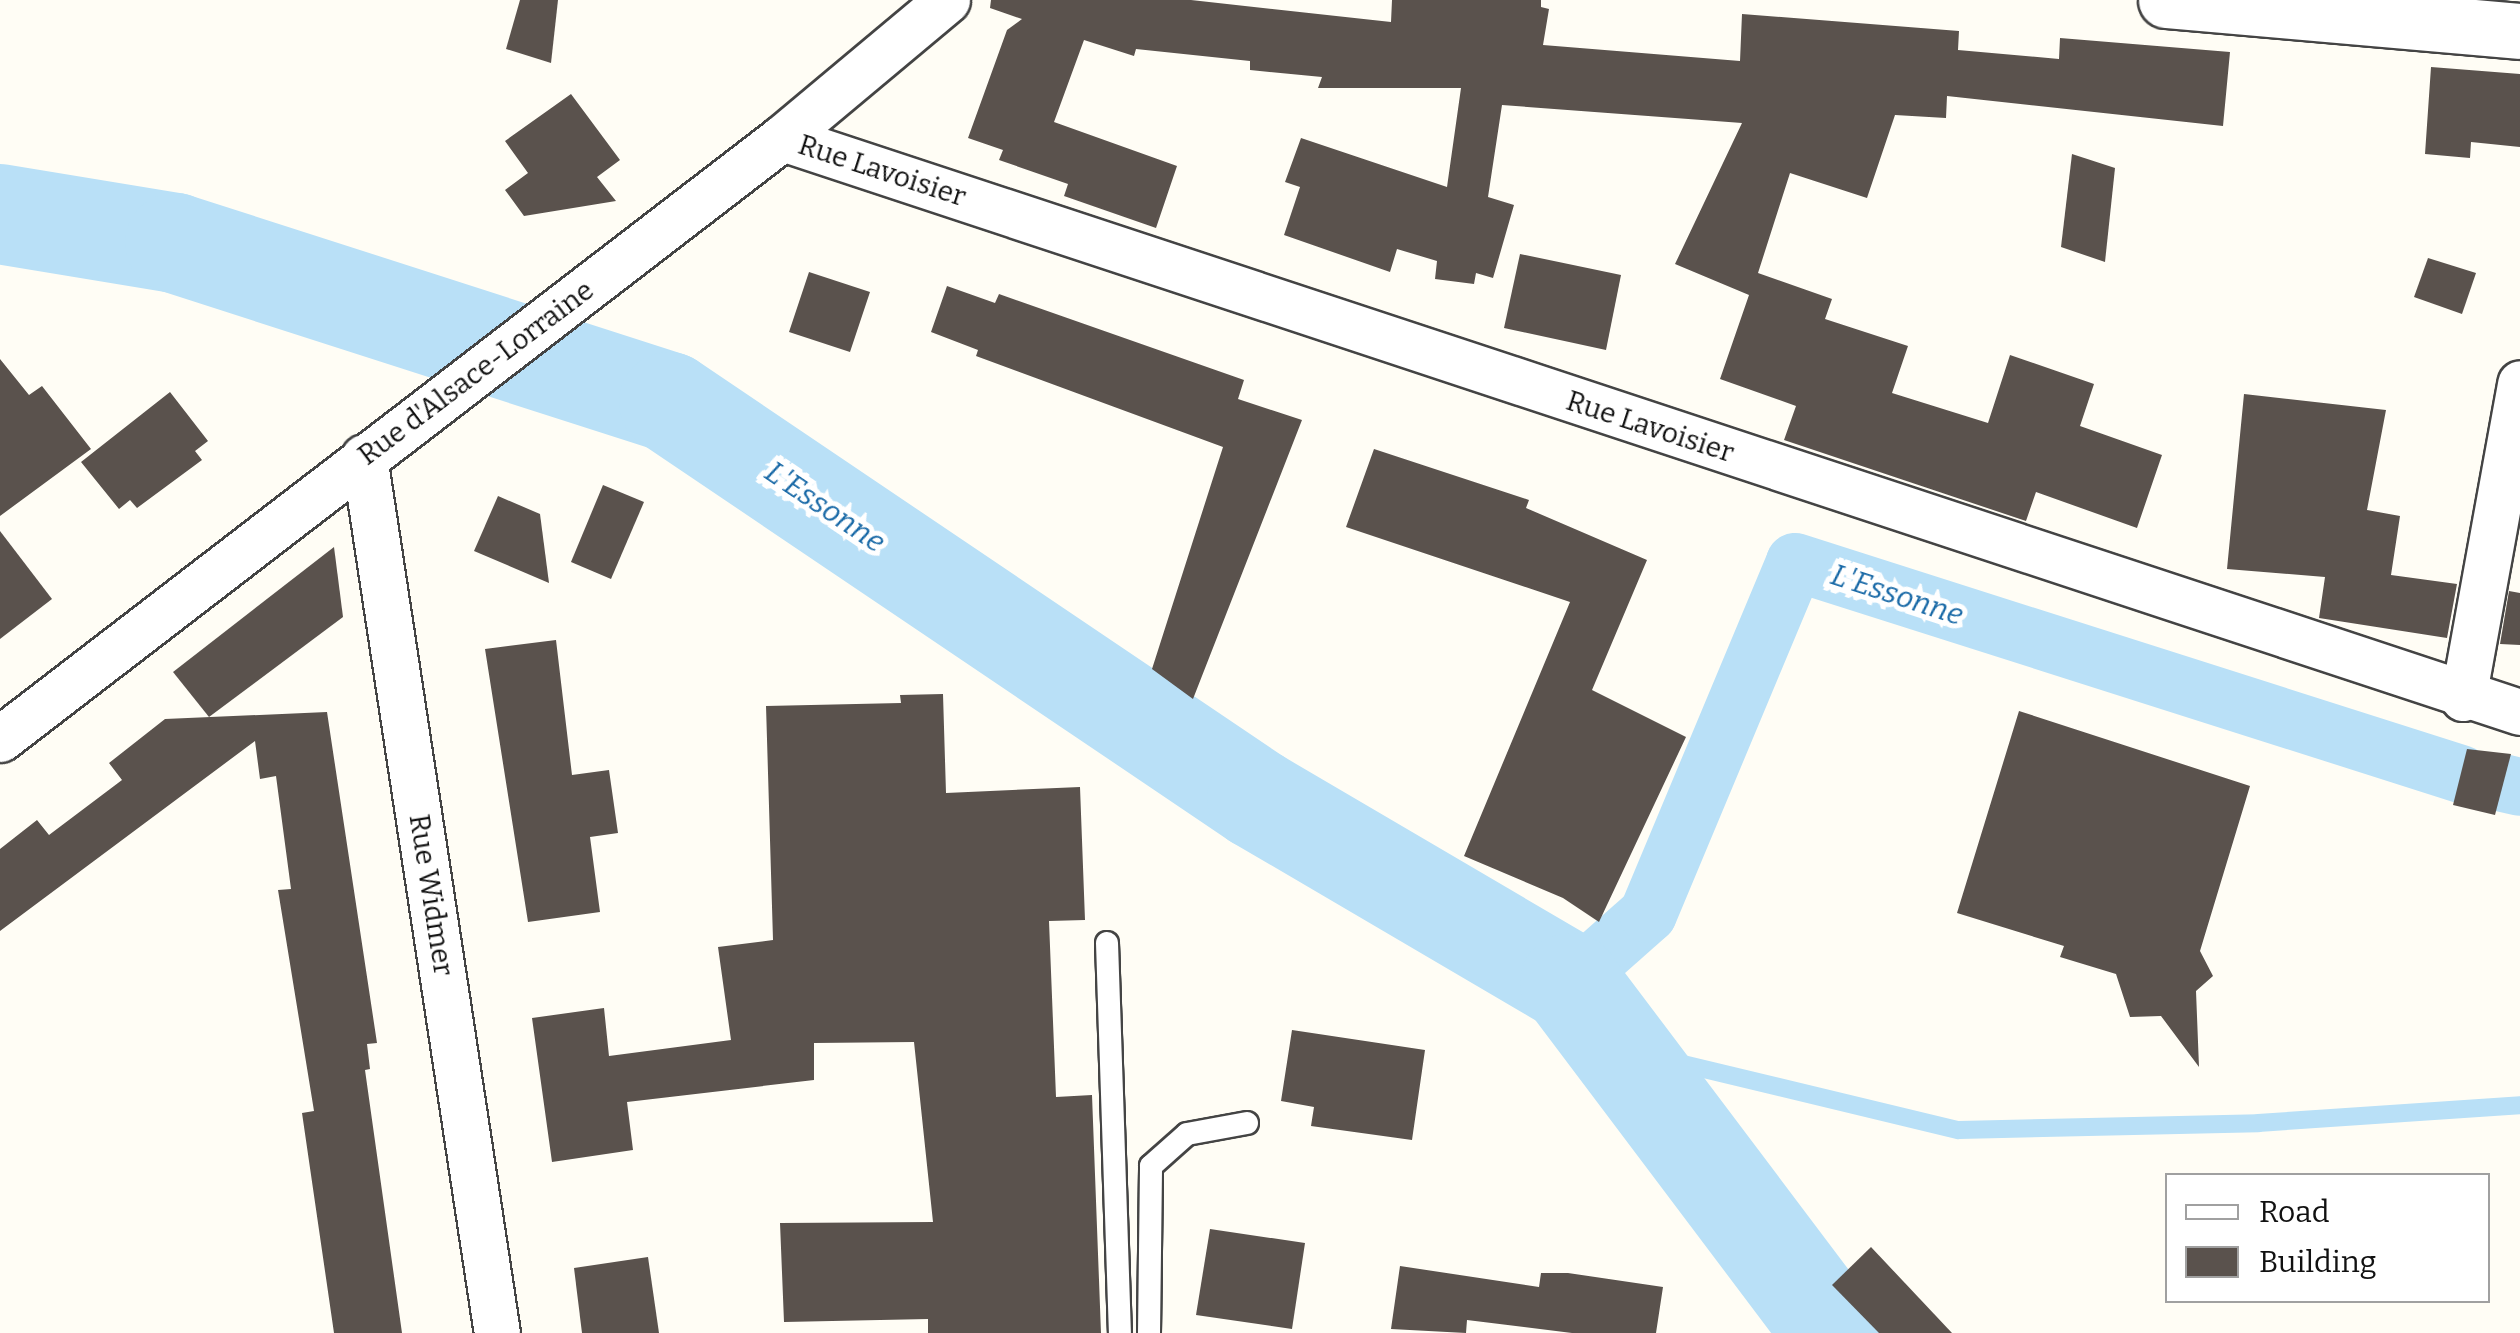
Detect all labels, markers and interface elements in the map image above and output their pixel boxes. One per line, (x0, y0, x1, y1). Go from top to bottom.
street label: Rue Lavoisier (794, 128, 970, 214)
street label: Rue d'Alsace-Lorraine (352, 274, 600, 472)
street label: Rue Lavoisier (1562, 384, 1738, 470)
water label: L'Essonne (758, 454, 892, 560)
water label: L'Essonne (1826, 557, 1968, 633)
street label: Rue Widmer (402, 812, 460, 978)
legend (2165, 1173, 2490, 1303)
text: Road (2259, 1194, 2330, 1230)
text: Building (2259, 1244, 2377, 1280)

